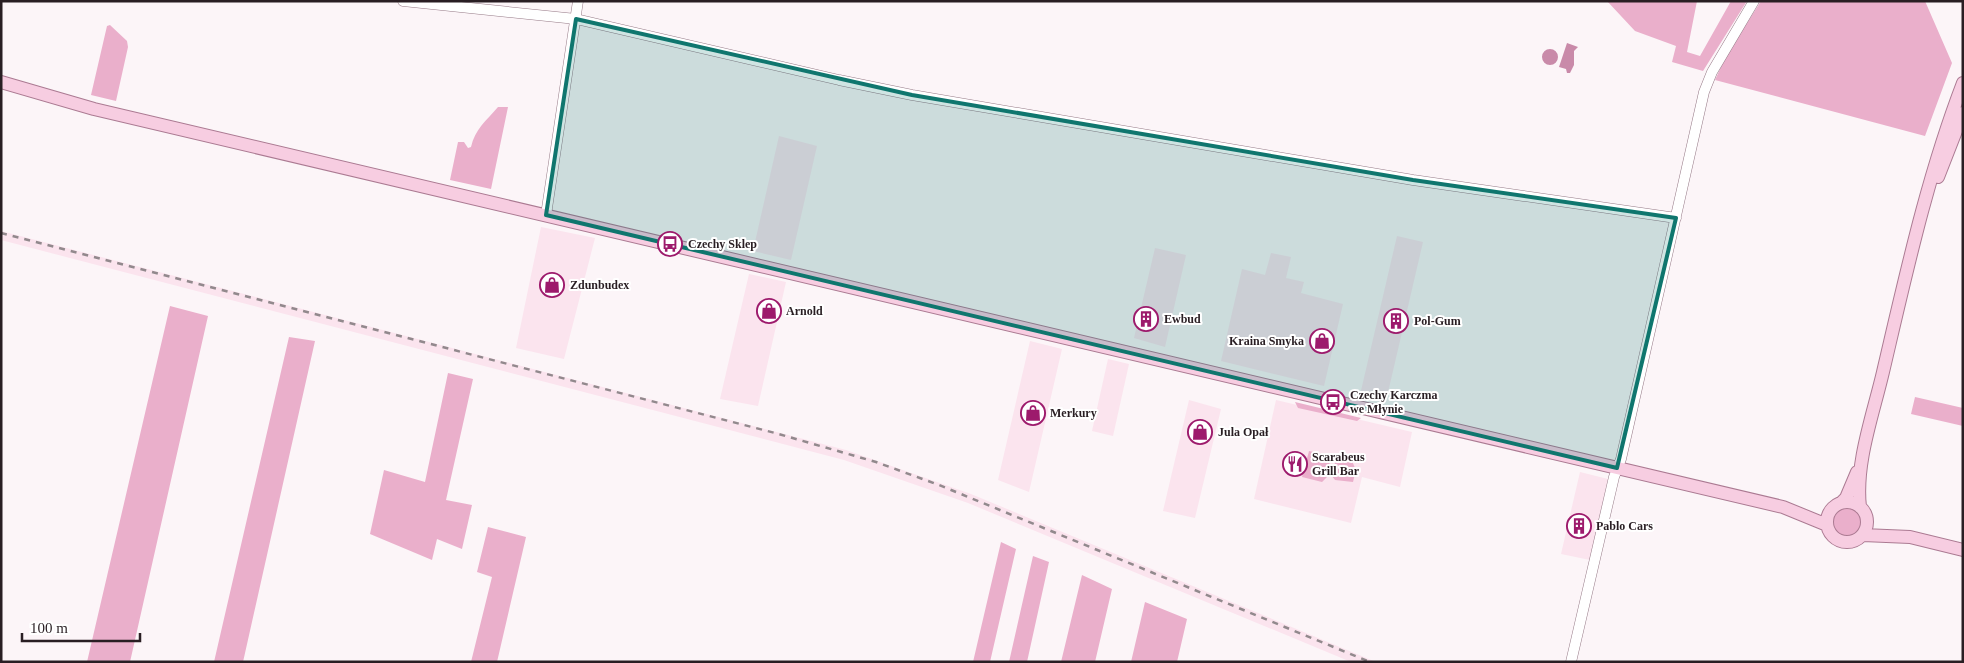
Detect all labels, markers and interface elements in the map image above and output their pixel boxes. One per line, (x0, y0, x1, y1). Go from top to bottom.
bus stop icon: Czechy Sklep (657, 231, 683, 257)
place label: Czechy Sklep (688, 237, 757, 251)
shop icon: Zdunbudex (539, 272, 565, 298)
place label: Zdunbudex (570, 278, 629, 292)
shop icon: Arnold (756, 298, 782, 324)
place label: Arnold (786, 304, 823, 318)
building icon: Ewbud (1133, 306, 1159, 332)
building icon: Pol-Gum (1383, 308, 1409, 334)
place label: Ewbud (1164, 312, 1201, 326)
place label: Pol-Gum (1414, 314, 1461, 328)
shop icon: Kraina Smyka (1309, 328, 1335, 354)
place label: Kraina Smyka (1229, 334, 1304, 348)
place label: Czechy Karczma we Młynie (1350, 388, 1437, 416)
bus stop icon: Czechy Karczma we Młynie (1320, 389, 1346, 415)
shop icon: Merkury (1020, 400, 1046, 426)
place label: Merkury (1050, 406, 1097, 420)
shop icon: Jula Opał (1187, 419, 1213, 445)
place label: Jula Opał (1218, 425, 1269, 439)
place label: Scarabeus Grill Bar (1312, 450, 1365, 478)
restaurant icon: Scarabeus Grill Bar (1282, 451, 1308, 477)
building icon: Pablo Cars (1566, 513, 1592, 539)
place label: Pablo Cars (1596, 519, 1653, 533)
scale bar (22, 610, 140, 642)
text: 100 m (30, 620, 68, 636)

